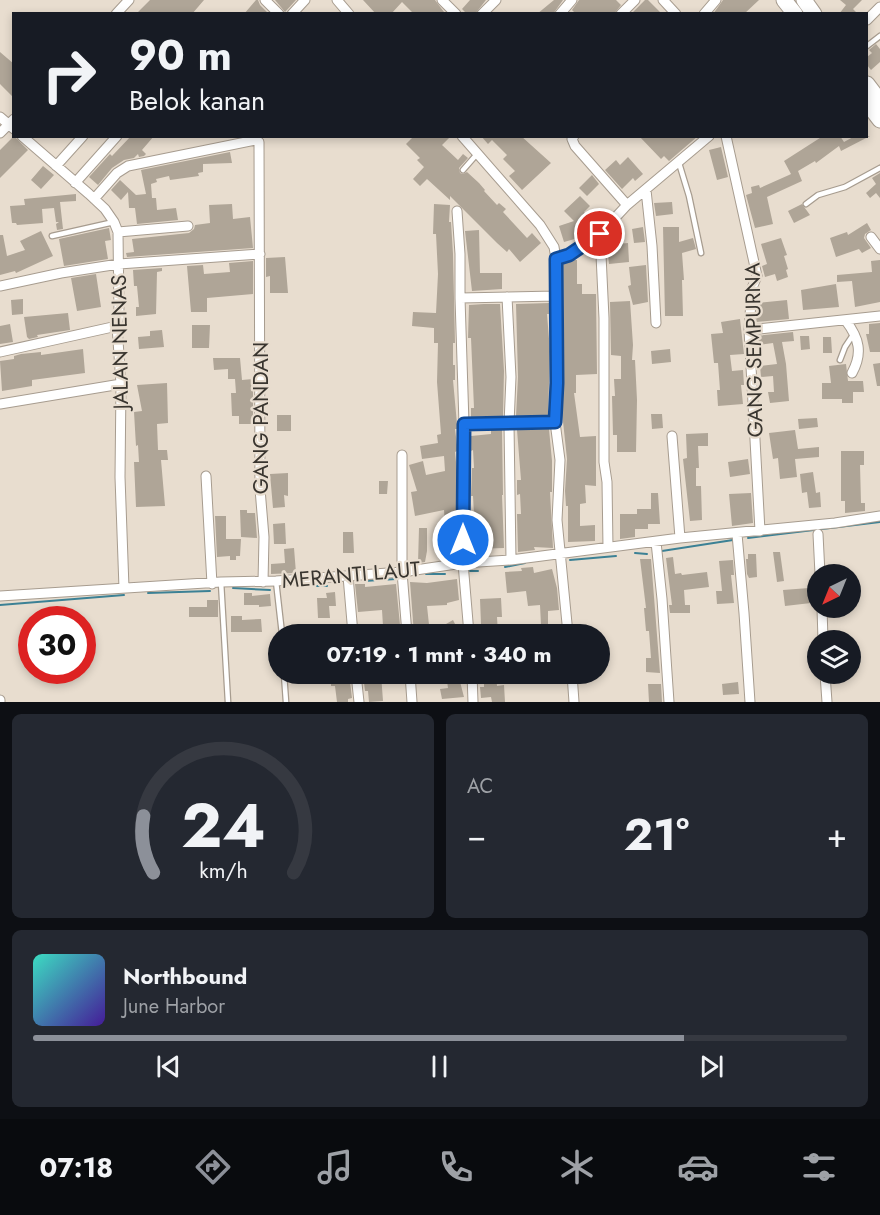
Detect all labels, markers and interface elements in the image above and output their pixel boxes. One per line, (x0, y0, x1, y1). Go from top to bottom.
text: 90 m (129, 25, 232, 86)
icon: right (30, 36, 108, 114)
text: Belok kanan (129, 81, 265, 120)
pin (574, 208, 625, 259)
icon: arrive (583, 217, 616, 250)
street label: GANG SEMPURNA (737, 262, 771, 438)
street label: JALAN NENAS (104, 274, 136, 413)
street label: GANG PANDAN (246, 342, 276, 494)
position arrow (431, 508, 495, 572)
street label: MERANTI LAUT (281, 554, 422, 596)
north arrow (807, 564, 861, 618)
map controls (807, 564, 861, 684)
speed limit sign: 30 (18, 606, 96, 684)
button: layers (807, 630, 861, 684)
text: 07:19 · 1 mnt · 340 m (326, 638, 552, 670)
text: AC (467, 772, 493, 801)
text: 24 (181, 780, 265, 870)
text: 21° (624, 802, 689, 867)
text: − (467, 812, 486, 859)
text: + (827, 812, 847, 859)
text: km/h (199, 855, 247, 886)
text: Northbound (123, 960, 247, 992)
text: June Harbor (123, 992, 225, 1021)
icon: previous (152, 1050, 185, 1083)
icon: pause (423, 1050, 456, 1083)
icon: next (695, 1050, 728, 1083)
icon: directions (192, 1146, 234, 1188)
icon: music (314, 1146, 356, 1188)
icon: phone (435, 1146, 477, 1188)
icon: climate (556, 1146, 598, 1188)
icon: car (677, 1146, 719, 1188)
icon: filters (798, 1146, 840, 1188)
text: 07:18 (40, 1148, 113, 1187)

